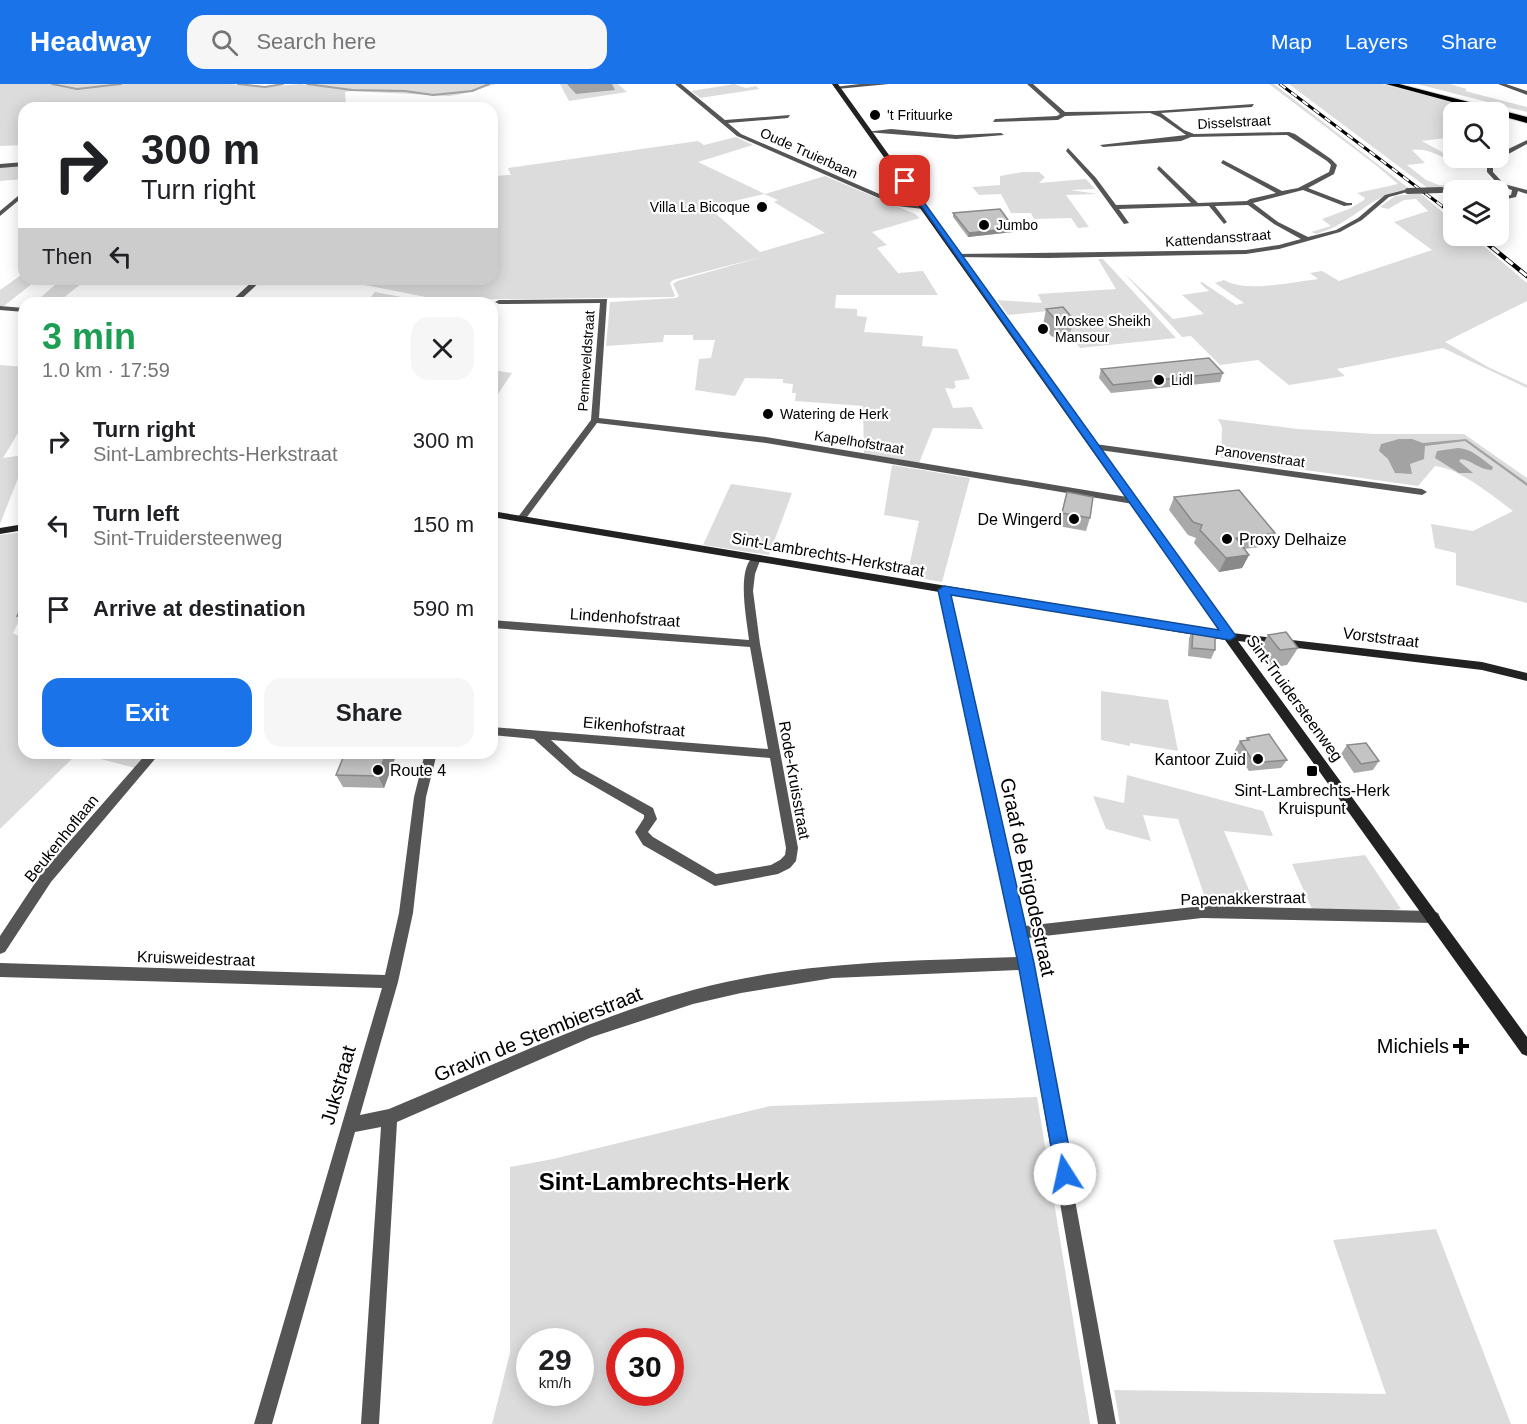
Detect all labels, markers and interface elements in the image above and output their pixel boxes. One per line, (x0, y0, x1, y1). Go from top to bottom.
search box (187, 15, 607, 69)
text: Headway (30, 26, 151, 57)
icon: search (208, 26, 241, 59)
text: Search here (256, 29, 376, 54)
text: Map (1271, 30, 1312, 53)
text: Layers (1345, 30, 1408, 53)
text: Share (1441, 30, 1497, 53)
map controls (1443, 102, 1509, 246)
button: search (1443, 102, 1509, 168)
place label: 't Frituurke (887, 107, 953, 123)
marker: 't Frituurke (868, 108, 882, 122)
street label: Disselstraat (1197, 112, 1271, 132)
street label: Oude Truierbaan (758, 124, 860, 182)
icon: right (42, 126, 120, 204)
text: 300 m (141, 126, 260, 173)
pin (879, 155, 930, 206)
icon: arrive (888, 164, 921, 197)
text: Turn right (141, 175, 256, 205)
button: layers (1443, 180, 1509, 246)
place label: Villa La Bicoque (650, 199, 750, 215)
marker: Villa La Bicoque (755, 200, 769, 214)
place label: Jumbo (996, 217, 1038, 233)
marker: Jumbo (977, 218, 991, 232)
street label: Kattendansstraat (1165, 226, 1271, 250)
icon: left (104, 240, 137, 273)
text: Then (42, 244, 92, 269)
street label: Penneveldstraat (574, 310, 598, 412)
place label: Moskee Sheikh Mansour (1055, 313, 1151, 345)
text: 3 min (42, 316, 136, 357)
button: close (411, 317, 474, 380)
marker: Moskee Sheikh Mansour (1036, 322, 1050, 336)
text: 1.0 km · 17:59 (42, 359, 170, 381)
place label: Lidl (1171, 372, 1193, 388)
marker: Lidl (1152, 373, 1166, 387)
place label: Watering de Herk (780, 406, 889, 422)
marker: Watering de Herk (761, 407, 775, 421)
text: Turn right (93, 417, 195, 442)
icon: right (42, 425, 75, 458)
street label: Kapelhofstraat (813, 427, 905, 457)
text: 300 m (413, 428, 474, 453)
street label: Panovenstraat (1214, 442, 1306, 470)
text: Sint-Lambrechts-Herkstraat (93, 443, 338, 465)
text: Turn left (93, 501, 179, 526)
icon: left (42, 509, 75, 542)
place label: De Wingerd (978, 511, 1062, 528)
text: 150 m (413, 512, 474, 537)
marker: De Wingerd (1067, 512, 1081, 526)
text: Sint-Truidersteenweg (93, 527, 282, 549)
street label: Sint-Lambrechts-Herkstraat (730, 529, 926, 580)
place label: Proxy Delhaize (1239, 531, 1347, 548)
marker: Proxy Delhaize (1220, 532, 1234, 546)
icon: arrive (42, 593, 75, 626)
text: Arrive at destination (93, 596, 306, 621)
text: 590 m (413, 596, 474, 621)
street label: Lindenhofstraat (569, 605, 681, 630)
street label: Vorststraat (1342, 624, 1420, 651)
street label: Sint-Truidersteenweg (1243, 632, 1346, 765)
button: Exit (42, 678, 252, 747)
button: Share (264, 678, 474, 747)
street label: Eikenhofstraat (582, 714, 686, 739)
street label: Rode-Kruisstraat (776, 719, 813, 841)
place label: Kantoor Zuid (1154, 751, 1246, 768)
marker: Kantoor Zuid (1251, 752, 1265, 766)
place label: Route 4 (390, 762, 446, 779)
marker: Route 4 (371, 763, 385, 777)
marker: Sint-Lambrechts-Herk Kruispunt (1305, 764, 1319, 778)
street label: Graaf de Brigodestraat (996, 776, 1060, 979)
place label: Sint-Lambrechts-Herk Kruispunt (1234, 782, 1391, 817)
street label: Beukenhoflaan (21, 791, 102, 885)
street label: Papenakkerstraat (1180, 889, 1306, 908)
street label: Kruisweidestraat (137, 948, 256, 969)
street label: Gravin de Stembierstraat (431, 982, 646, 1086)
place label: Michiels (1377, 1035, 1449, 1057)
marker: Michiels (1454, 1039, 1468, 1053)
street label: Jukstraat (316, 1043, 360, 1127)
position arrow (1033, 1142, 1097, 1206)
district label: Sint-Lambrechts-Herk (539, 1168, 790, 1195)
speed limit sign: 30 (606, 1328, 684, 1406)
text: 29 (538, 1343, 572, 1376)
text: km/h (539, 1374, 571, 1391)

